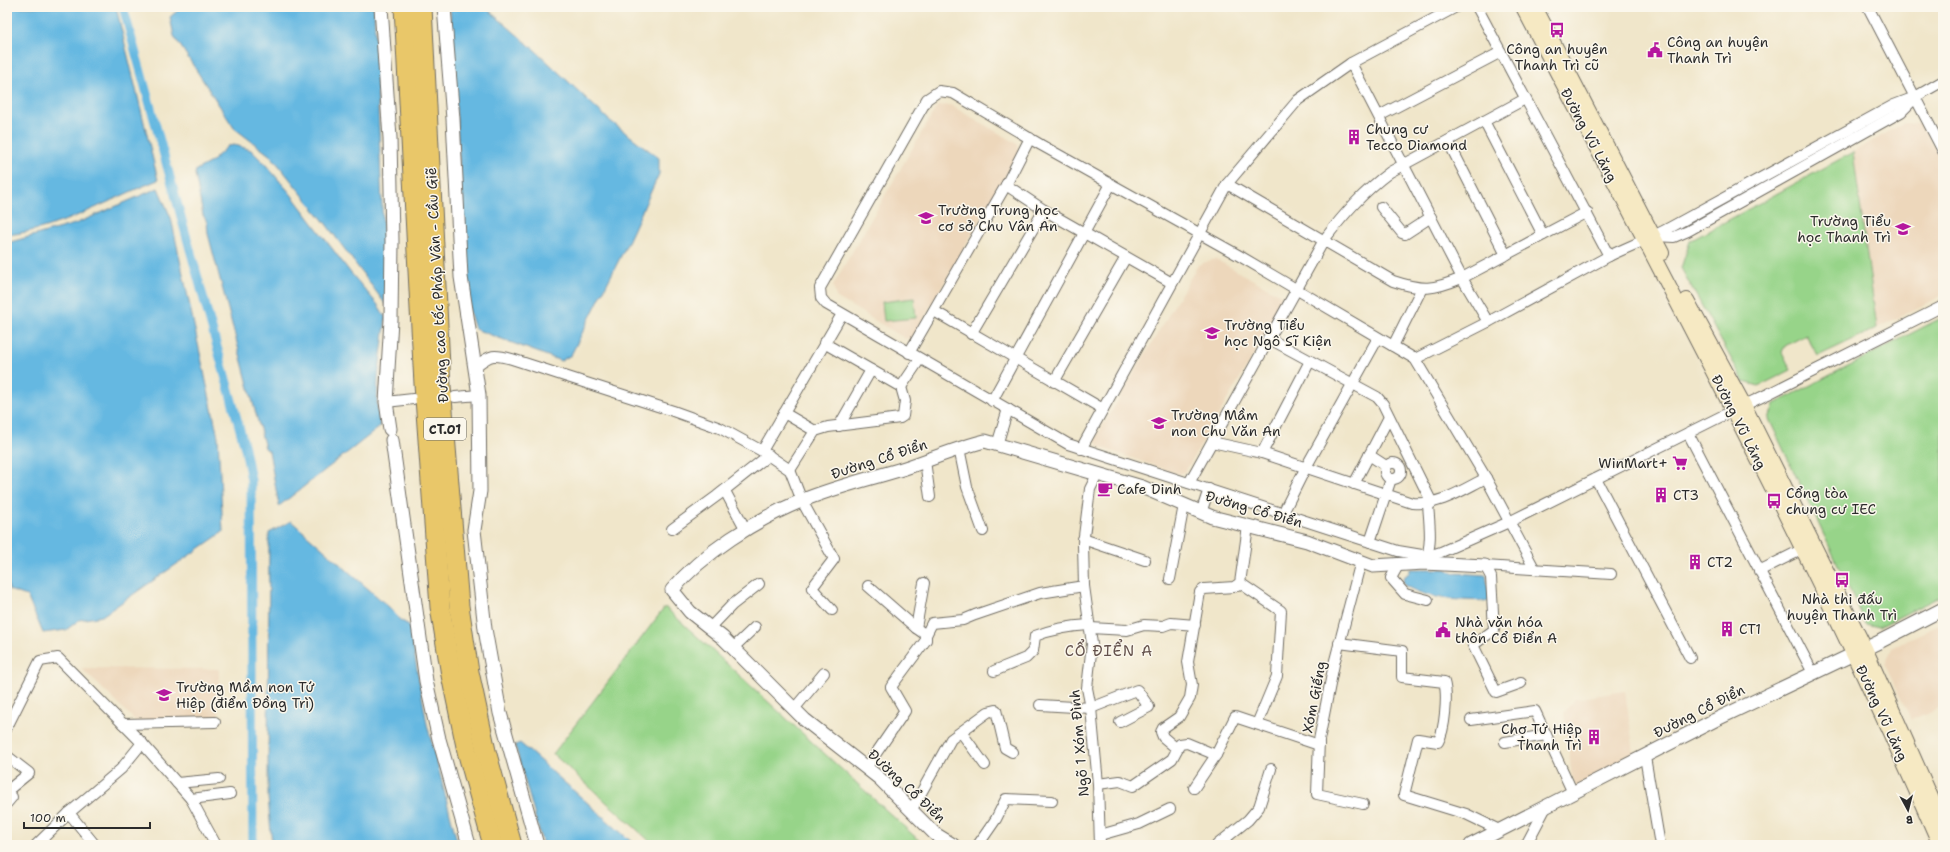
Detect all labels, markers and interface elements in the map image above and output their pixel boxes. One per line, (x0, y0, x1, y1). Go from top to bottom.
bus stop icon: Công an huyên Thanh Trì cũ (1548, 21, 1566, 39)
place label: Công an huyện Thanh Trì (1667, 33, 1769, 67)
place label: Công an huyên Thanh Trì cũ (1506, 40, 1608, 74)
public building icon: Công an huyện Thanh Trì (1646, 41, 1664, 59)
street label: Đường Vũ Lăng (1557, 85, 1621, 185)
place label: Chung cư Tecco Diamond (1366, 120, 1467, 154)
building icon: Chung cư Tecco Diamond (1345, 128, 1363, 146)
street label: Đường cao tốc Pháp Vân - Cầu Giẽ (422, 167, 452, 403)
place label: Trường Trung học cơ sở Chu Vân An (938, 201, 1058, 235)
school or university icon: Trường Trung học cơ sở Chu Vân An (917, 209, 935, 227)
place label: Trường Tiểu học Thanh Trì (1797, 212, 1891, 246)
school or university icon: Trường Tiểu học Thanh Trì (1894, 220, 1912, 238)
place label: Trường Tiểu học Ngô Sĩ Kiện (1224, 316, 1332, 350)
school or university icon: Trường Tiểu học Ngô Sĩ Kiện (1203, 324, 1221, 342)
street label: Đường Vũ Lăng (1707, 372, 1771, 472)
place label: Trường Mầm non Chu Văn An (1171, 406, 1281, 440)
school or university icon: Trường Mầm non Chu Văn An (1150, 414, 1168, 432)
road number: CT.01 (424, 418, 466, 440)
street label: Đường Cổ Điển (829, 435, 930, 483)
place label: WinMart+ (1598, 454, 1668, 472)
supermarket icon: WinMart+ (1671, 454, 1689, 472)
cafe icon: Cafe Dinh (1096, 480, 1114, 498)
place label: Cafe Dinh (1117, 480, 1182, 498)
place label: Cổng tòa chung cư IEC (1786, 484, 1876, 518)
building icon: CT3 (1652, 486, 1670, 504)
place label: CT3 (1673, 486, 1699, 504)
street label: Đường Cổ Điển (1203, 487, 1305, 532)
bus stop icon: Cổng tòa chung cư IEC (1765, 492, 1783, 510)
building icon: CT2 (1686, 553, 1704, 571)
place label: CT2 (1707, 553, 1733, 571)
bus stop icon: Nhà thi đấu huyện Thanh Trì (1833, 571, 1851, 589)
place label: Nhà thi đấu huyện Thanh Trì (1787, 590, 1897, 624)
place label: Nhà văn hóa thôn Cổ Điển A (1455, 613, 1557, 647)
building icon: CT1 (1718, 620, 1736, 638)
place label: CT1 (1739, 620, 1761, 638)
public building icon: Nhà văn hóa thôn Cổ Điển A (1434, 621, 1452, 639)
district label: CỔ ĐIỂN A (1065, 638, 1153, 661)
street label: Xóm Giếng (1298, 659, 1330, 735)
street label: Đường Vũ Lăng (1852, 662, 1912, 764)
place label: Trường Mầm non Tứ Hiệp (điểm Đồng Trì) (176, 678, 315, 712)
street label: Đường Cổ Điển (1650, 680, 1748, 742)
school or university icon: Trường Mầm non Tứ Hiệp (điểm Đồng Trì) (155, 686, 173, 704)
street label: Ngõ 1 Xóm Đình (1065, 689, 1093, 797)
place label: Chợ Tứ Hiệp Thanh Trì (1501, 720, 1582, 754)
building icon: Chợ Tứ Hiệp Thanh Trì (1585, 728, 1603, 746)
street label: Đường Cổ Điển (864, 745, 950, 827)
north arrow (1888, 790, 1928, 830)
scale bar (24, 804, 150, 830)
text: 100 m (30, 810, 66, 826)
text: B (1905, 812, 1913, 827)

